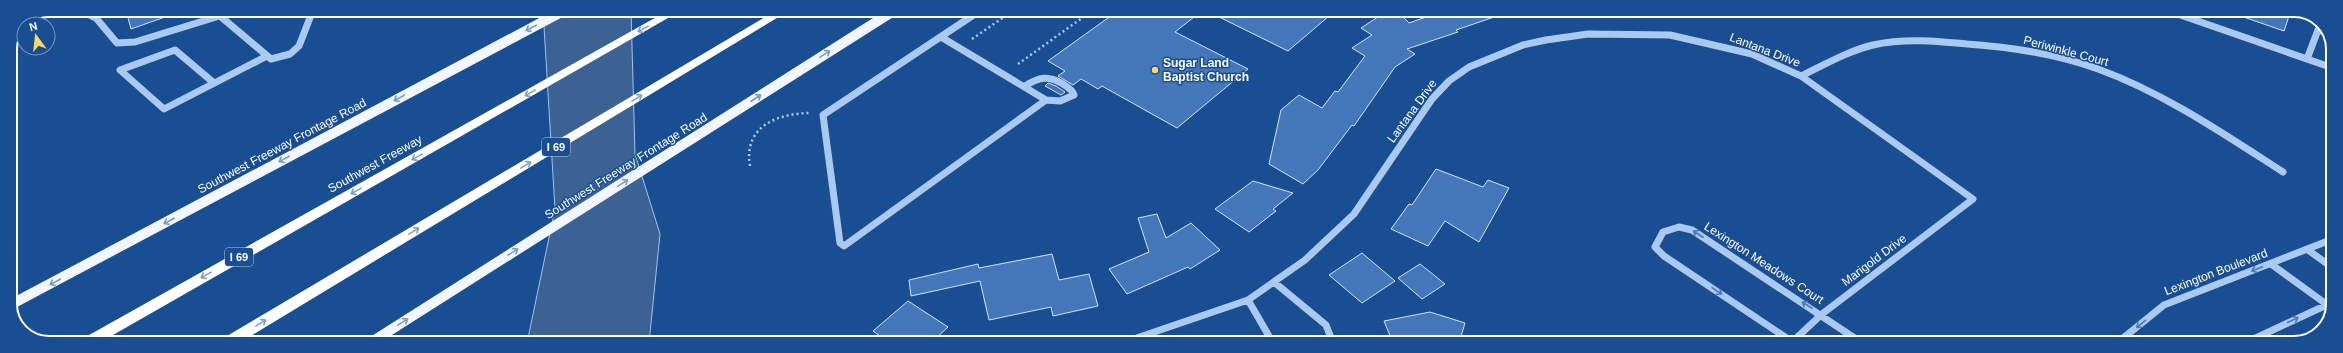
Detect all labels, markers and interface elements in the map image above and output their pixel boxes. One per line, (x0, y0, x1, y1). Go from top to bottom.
north arrow (16, 16, 56, 56)
text: N (28, 20, 39, 33)
one-way arrow (525, 25, 537, 33)
one-way arrow (637, 26, 649, 34)
street label: Lantana Drive (1728, 30, 1803, 70)
street label: Periwinkle Court (2022, 33, 2111, 69)
one-way arrow (819, 50, 831, 58)
place label: Sugar Land Baptist Church (1163, 56, 1249, 84)
marker: Sugar Land Baptist Church (1150, 65, 1160, 75)
street label: Lantana Drive (1384, 76, 1440, 145)
one-way arrow (524, 90, 536, 98)
one-way arrow (631, 94, 643, 102)
one-way arrow (750, 94, 762, 102)
one-way arrow (393, 95, 405, 103)
street label: Southwest Freeway Frontage Road (195, 96, 369, 196)
street label: Southwest Freeway Frontage Road (542, 110, 710, 222)
street label: Southwest Freeway (326, 132, 424, 196)
road number: I 69 (542, 138, 570, 156)
one-way arrow (411, 153, 423, 161)
one-way arrow (278, 156, 290, 164)
one-way arrow (520, 160, 532, 168)
one-way arrow (617, 179, 628, 187)
one-way arrow (350, 188, 362, 195)
one-way arrow (164, 217, 176, 225)
street label: Lexington Meadows Court (1702, 219, 1827, 307)
one-way arrow (408, 227, 420, 235)
one-way arrow (1693, 230, 1704, 238)
street label: Marigold Drive (1839, 231, 1909, 289)
street label: Lexington Boulevard (2162, 246, 2270, 298)
road number: I 69 (225, 248, 253, 266)
one-way arrow (507, 248, 519, 256)
one-way arrow (2252, 265, 2264, 273)
one-way arrow (201, 272, 213, 280)
one-way arrow (49, 278, 61, 286)
one-way arrow (1711, 287, 1722, 295)
one-way arrow (1802, 301, 1813, 309)
one-way arrow (2287, 316, 2299, 323)
one-way arrow (255, 318, 267, 326)
one-way arrow (397, 318, 408, 326)
one-way arrow (2135, 319, 2146, 328)

